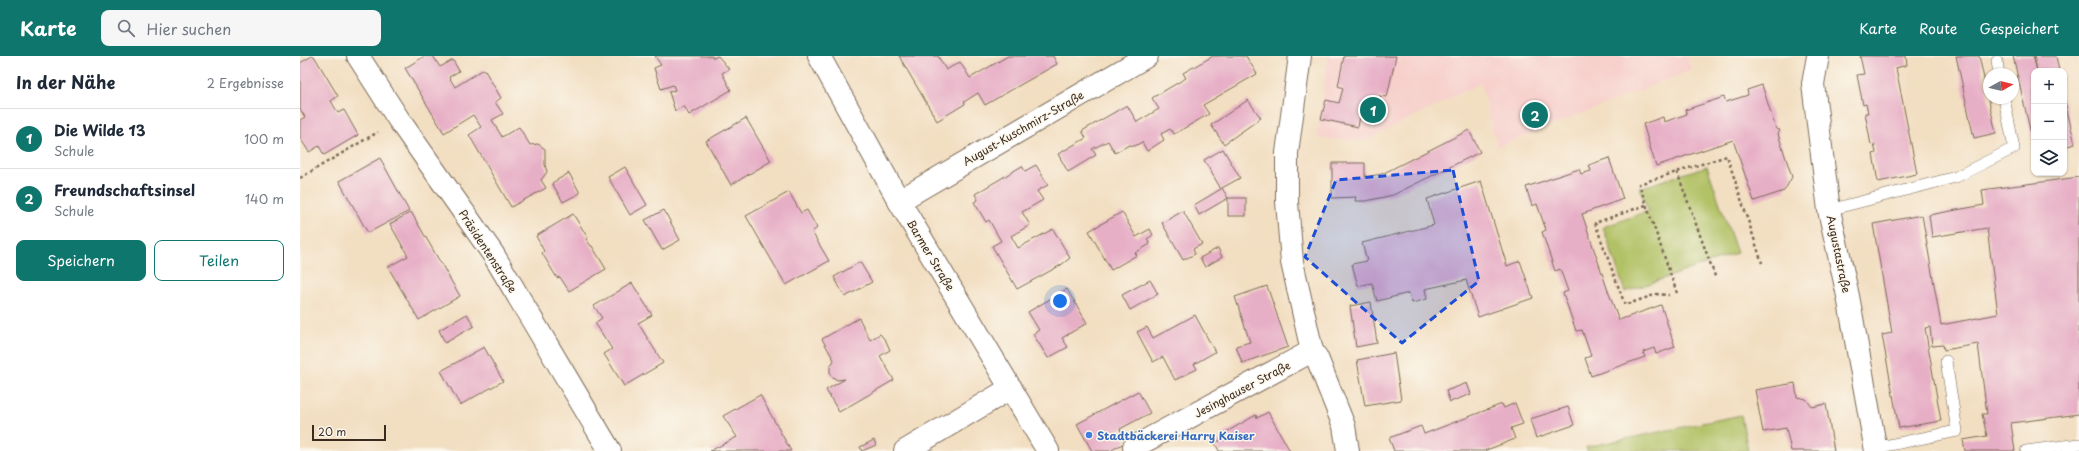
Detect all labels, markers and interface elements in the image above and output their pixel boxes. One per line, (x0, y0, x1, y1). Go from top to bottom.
search box (101, 10, 381, 46)
text: Karte (20, 14, 77, 42)
icon: search (115, 17, 137, 39)
text: Hier suchen (147, 17, 231, 40)
text: Karte (1859, 18, 1897, 39)
text: Route (1919, 18, 1957, 39)
text: Gespeichert (1979, 18, 2059, 39)
north arrow (1983, 68, 2019, 104)
map controls (2031, 68, 2067, 176)
button: + (2031, 68, 2067, 104)
text: In der Nähe (16, 69, 115, 95)
text: 2 Ergebnisse (207, 73, 284, 92)
street label: August-Kuschmirz-Straße (959, 86, 1087, 170)
pin: 1 (1360, 95, 1386, 125)
pin: 2 (1522, 100, 1548, 130)
button: − (2031, 104, 2067, 140)
text: Die Wilde 13 (54, 118, 146, 141)
text: 1 (26, 129, 32, 148)
text: 100 m (244, 129, 284, 148)
button: layers (2031, 140, 2067, 176)
text: Schule (54, 141, 94, 160)
text: Freundschaftsinsel (54, 178, 195, 201)
text: 2 (24, 189, 34, 208)
text: 140 m (245, 189, 284, 208)
text: Schule (54, 201, 94, 220)
street label: Präsidentenstraße (455, 206, 522, 296)
street label: Augustastraße (1822, 214, 1856, 295)
street label: Barmer Straße (903, 216, 959, 294)
button: Speichern (16, 240, 146, 281)
button: Teilen (154, 240, 284, 281)
your location (1050, 291, 1070, 311)
street label: Jesinghauser Straße (1191, 356, 1294, 422)
scale bar (312, 423, 386, 442)
text: 20 m (318, 423, 346, 440)
place label: Stadtbäckerei Harry Kaiser (1097, 427, 1255, 444)
marker: Stadtbäckerei Harry Kaiser (1084, 430, 1094, 440)

